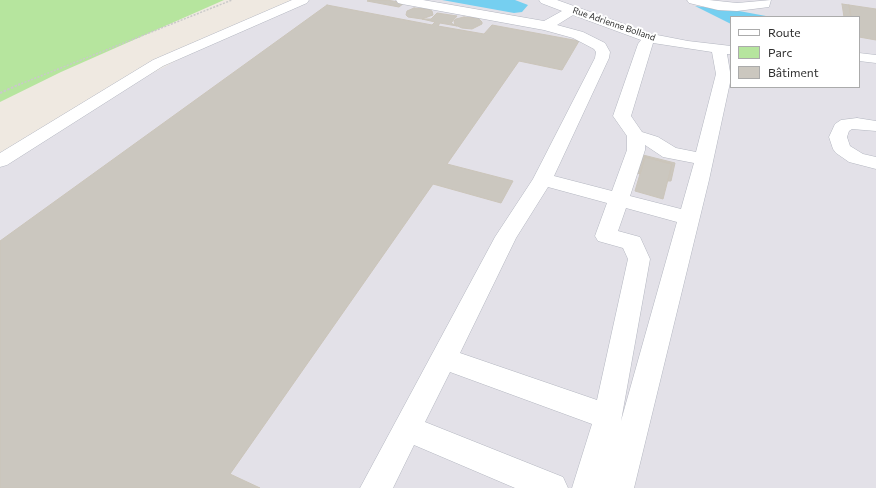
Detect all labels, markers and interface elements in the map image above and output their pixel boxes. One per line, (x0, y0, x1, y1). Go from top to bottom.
street label: Rue Adrienne Bolland (571, 5, 657, 43)
legend (730, 16, 860, 88)
text: Route (768, 25, 801, 39)
text: Parc (768, 45, 792, 59)
text: Bâtiment (768, 65, 819, 79)

